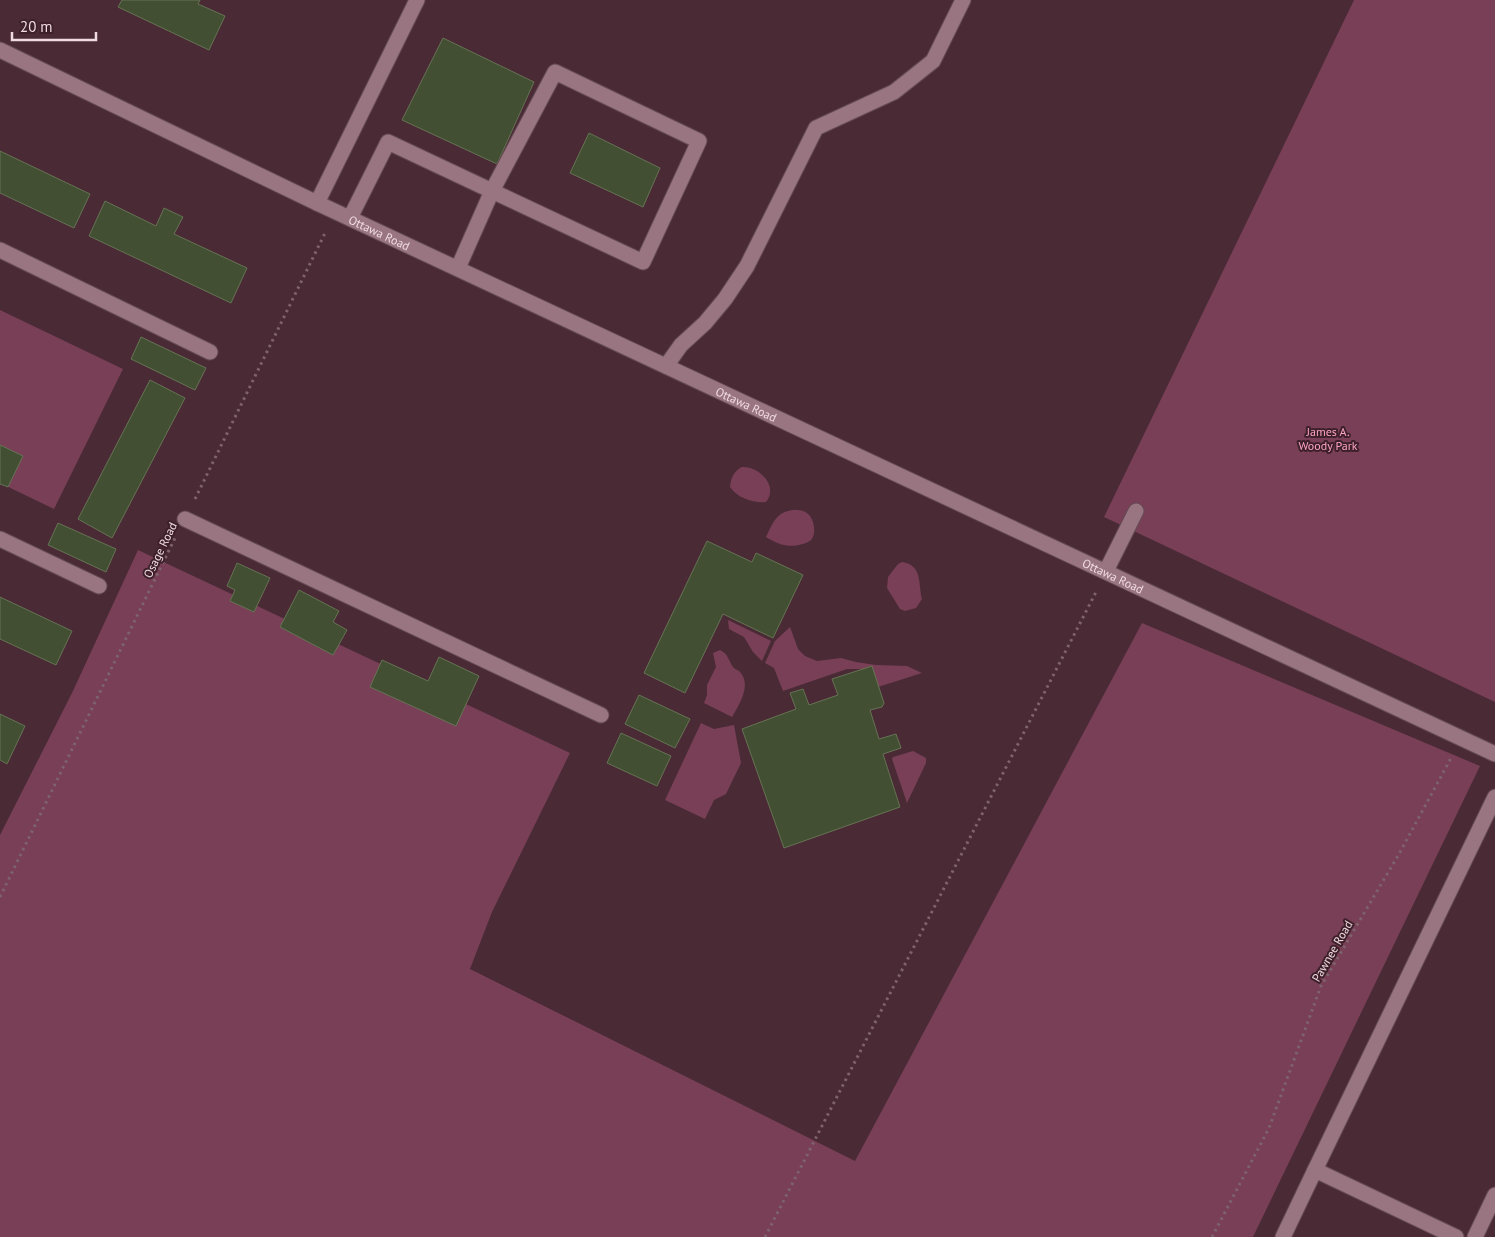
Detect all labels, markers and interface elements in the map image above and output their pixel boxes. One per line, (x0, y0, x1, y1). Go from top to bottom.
scale bar (12, 10, 96, 42)
text: 20 m (20, 17, 53, 36)
street label: Ottawa Road (347, 212, 412, 253)
street label: Ottawa Road (713, 383, 779, 425)
park label: James A. Woody Park (1298, 424, 1358, 453)
street label: Osage Road (140, 520, 180, 580)
street label: Ottawa Road (1080, 555, 1146, 596)
street label: Pawnee Road (1308, 918, 1356, 984)

